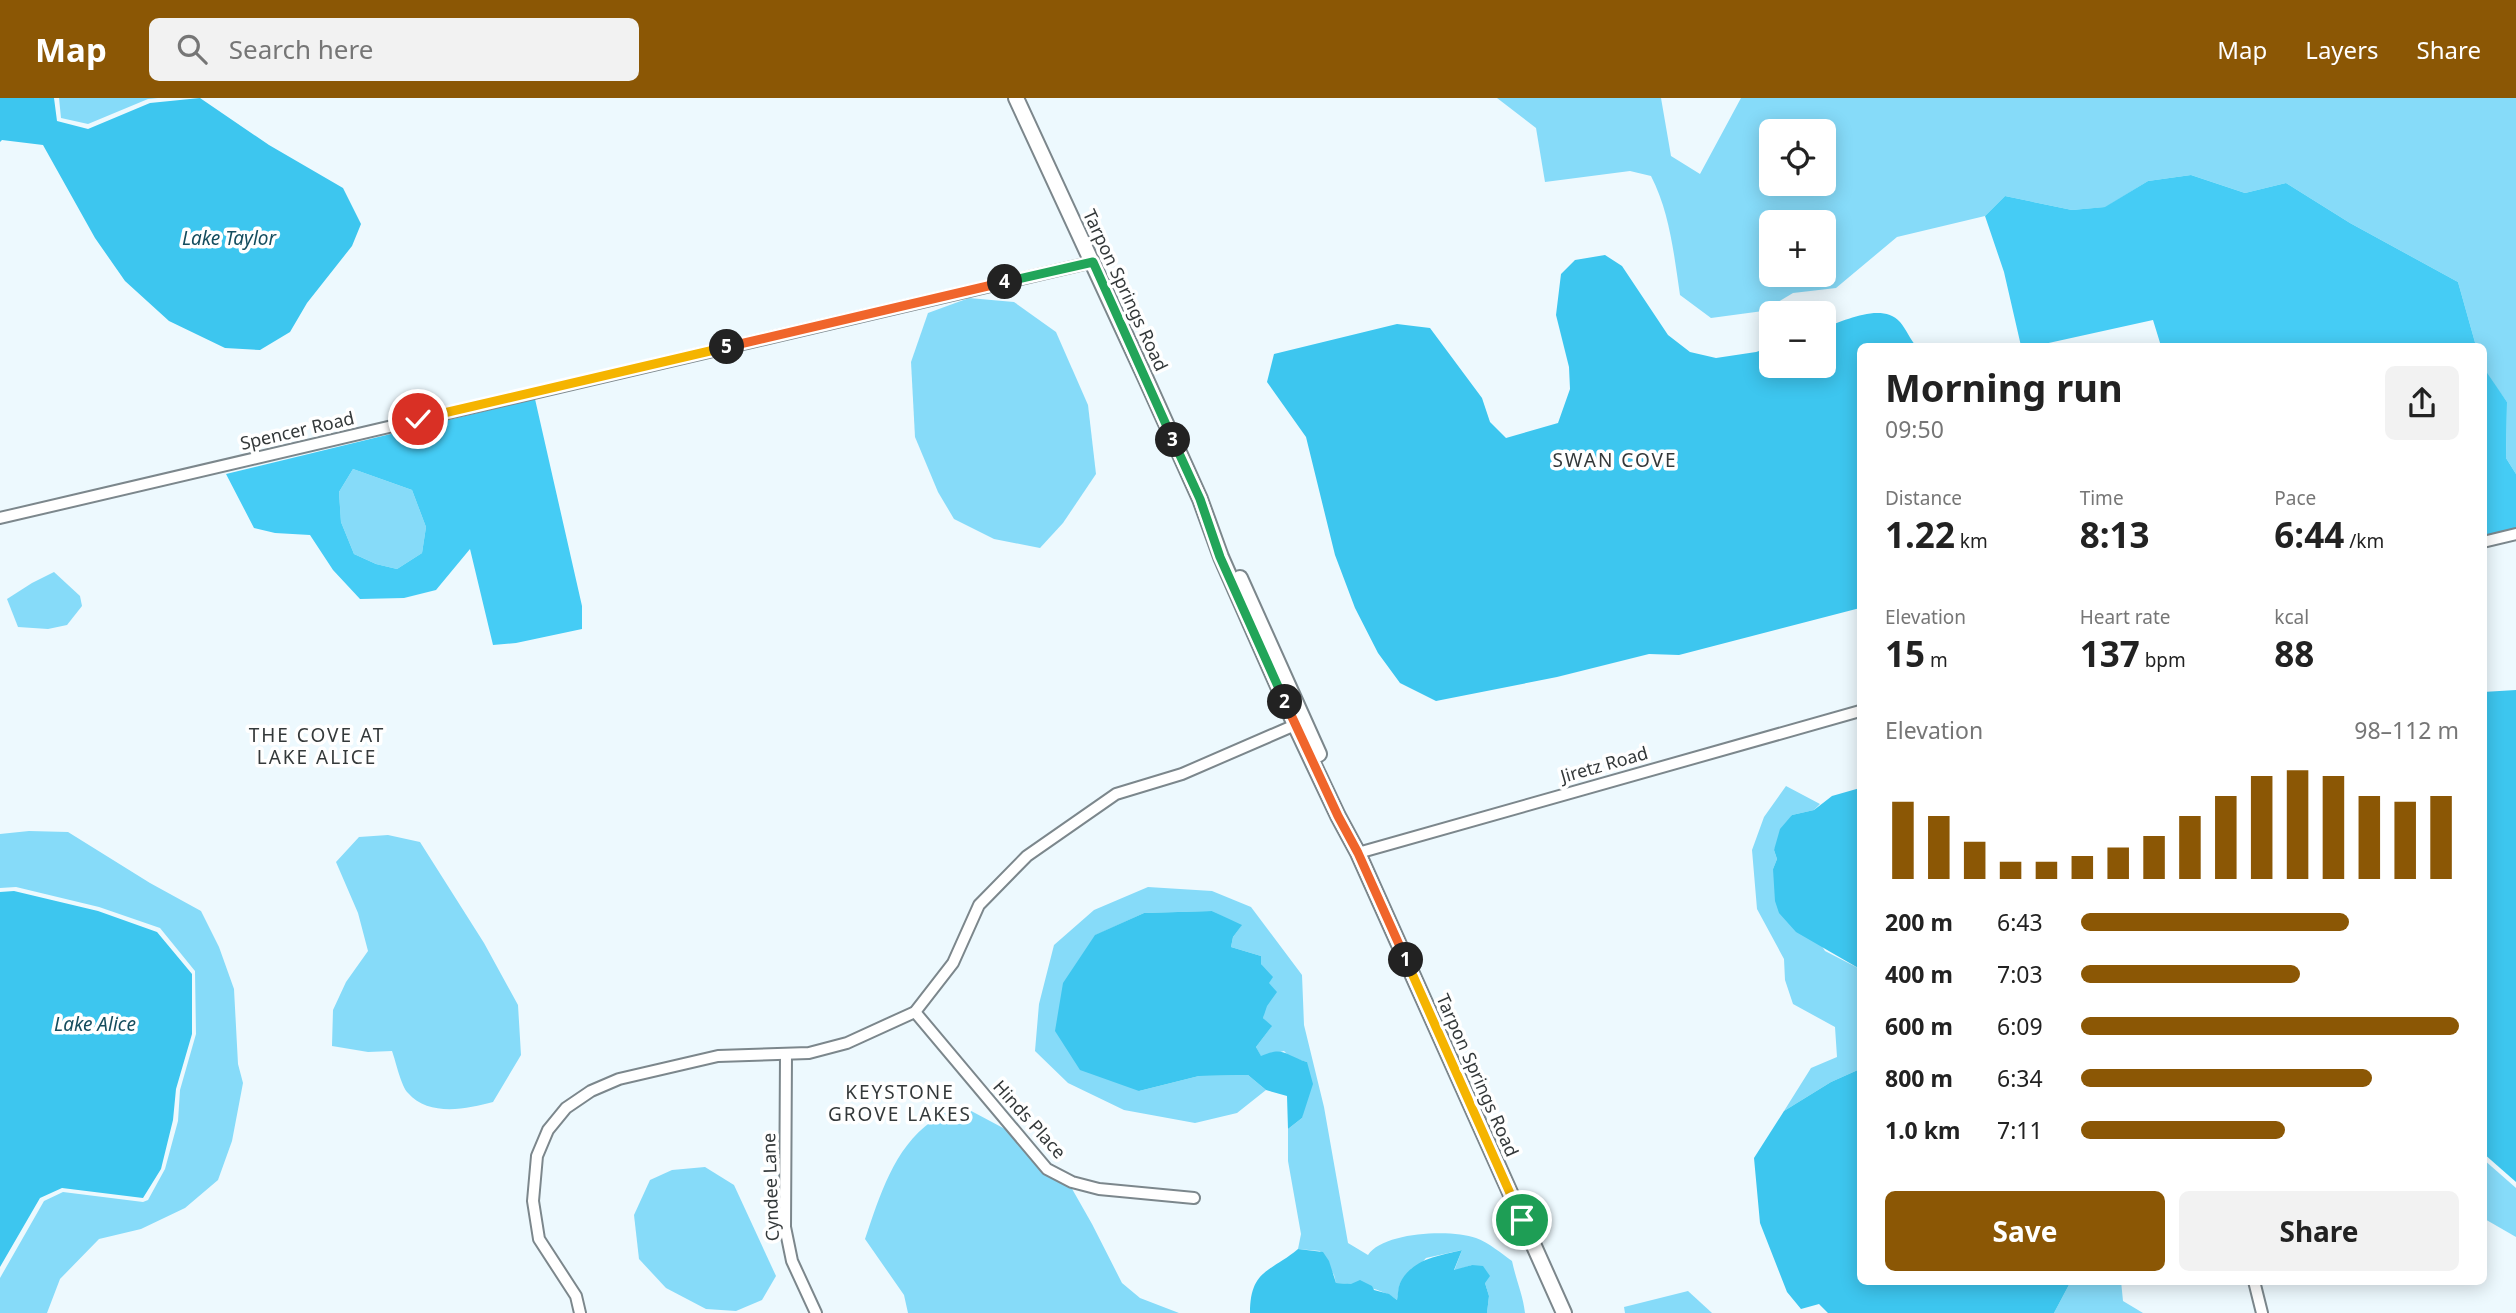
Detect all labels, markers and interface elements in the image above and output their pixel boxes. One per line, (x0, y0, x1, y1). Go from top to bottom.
search box (149, 18, 639, 81)
text: Map (35, 27, 107, 72)
icon: search (173, 30, 211, 68)
text: Search here (229, 31, 373, 67)
text: Map (2217, 33, 2267, 66)
text: Layers (2305, 33, 2379, 66)
text: Share (2417, 33, 2481, 66)
map controls (1759, 119, 1836, 378)
button: locate (1759, 119, 1836, 196)
street label: Tarpon Springs Road (1078, 205, 1174, 375)
button: + (1759, 210, 1836, 287)
water label: Lake Taylor (182, 225, 278, 251)
pin: 4 (988, 264, 1023, 300)
text: 4 (999, 268, 1010, 294)
button: − (1759, 301, 1836, 378)
pin: 5 (710, 330, 744, 364)
text: 5 (721, 333, 732, 359)
text: Morning run (1885, 361, 2123, 413)
button: share (2385, 366, 2459, 440)
pin (388, 389, 448, 449)
icon: check (399, 400, 437, 438)
street label: Spencer Road (238, 405, 356, 455)
text: 09:50 (1885, 413, 1944, 445)
pin: 3 (1156, 422, 1190, 458)
text: 3 (1167, 426, 1178, 452)
district label: SWAN COVE (1552, 447, 1678, 473)
text: Distance (1885, 485, 1962, 511)
text: Time (2080, 485, 2124, 511)
text: Pace (2274, 485, 2316, 511)
text: 1.22 (1885, 511, 1955, 558)
text: 8:13 (2080, 511, 2150, 558)
text: 6:44 (2274, 511, 2344, 558)
text: km (1955, 528, 1988, 554)
text: /km (2344, 528, 2384, 554)
text: Elevation (1885, 604, 1966, 630)
text: Heart rate (2080, 604, 2170, 630)
text: kcal (2274, 604, 2309, 630)
text: 15 (1885, 630, 1925, 677)
text: 137 (2080, 630, 2140, 677)
text: 88 (2274, 630, 2314, 677)
text: m (1925, 647, 1948, 673)
text: bpm (2140, 647, 2186, 673)
pin: 2 (1268, 684, 1302, 720)
text: 2 (1279, 688, 1290, 714)
text: Elevation (1885, 714, 1983, 746)
text: 98–112 m (2354, 714, 2459, 746)
district label: THE COVE AT LAKE ALICE (249, 722, 385, 770)
street label: Jiretz Road (1556, 740, 1650, 788)
text: 200 m (1885, 906, 1953, 938)
text: 6:43 (1997, 906, 2043, 938)
pin: 1 (1388, 942, 1424, 978)
text: 1 (1400, 946, 1411, 972)
text: 400 m (1885, 958, 1953, 990)
text: 7:03 (1997, 958, 2043, 990)
street label: Tarpon Springs Road (1431, 990, 1525, 1160)
text: 600 m (1885, 1010, 1953, 1042)
text: 6:09 (1997, 1010, 2043, 1042)
water label: Lake Alice (54, 1011, 136, 1037)
text: 800 m (1885, 1062, 1953, 1094)
text: 6:34 (1997, 1062, 2043, 1094)
street label: Hinds Place (988, 1075, 1072, 1163)
district label: KEYSTONE GROVE LAKES (828, 1079, 972, 1127)
text: 1.0 km (1885, 1114, 1960, 1146)
text: 7:11 (1997, 1114, 2043, 1146)
street label: Cyndee Lane (756, 1132, 784, 1242)
pin (1492, 1190, 1552, 1250)
button: Save (1885, 1191, 2165, 1271)
button: Share (2179, 1191, 2459, 1271)
icon: arrive (1503, 1201, 1541, 1239)

